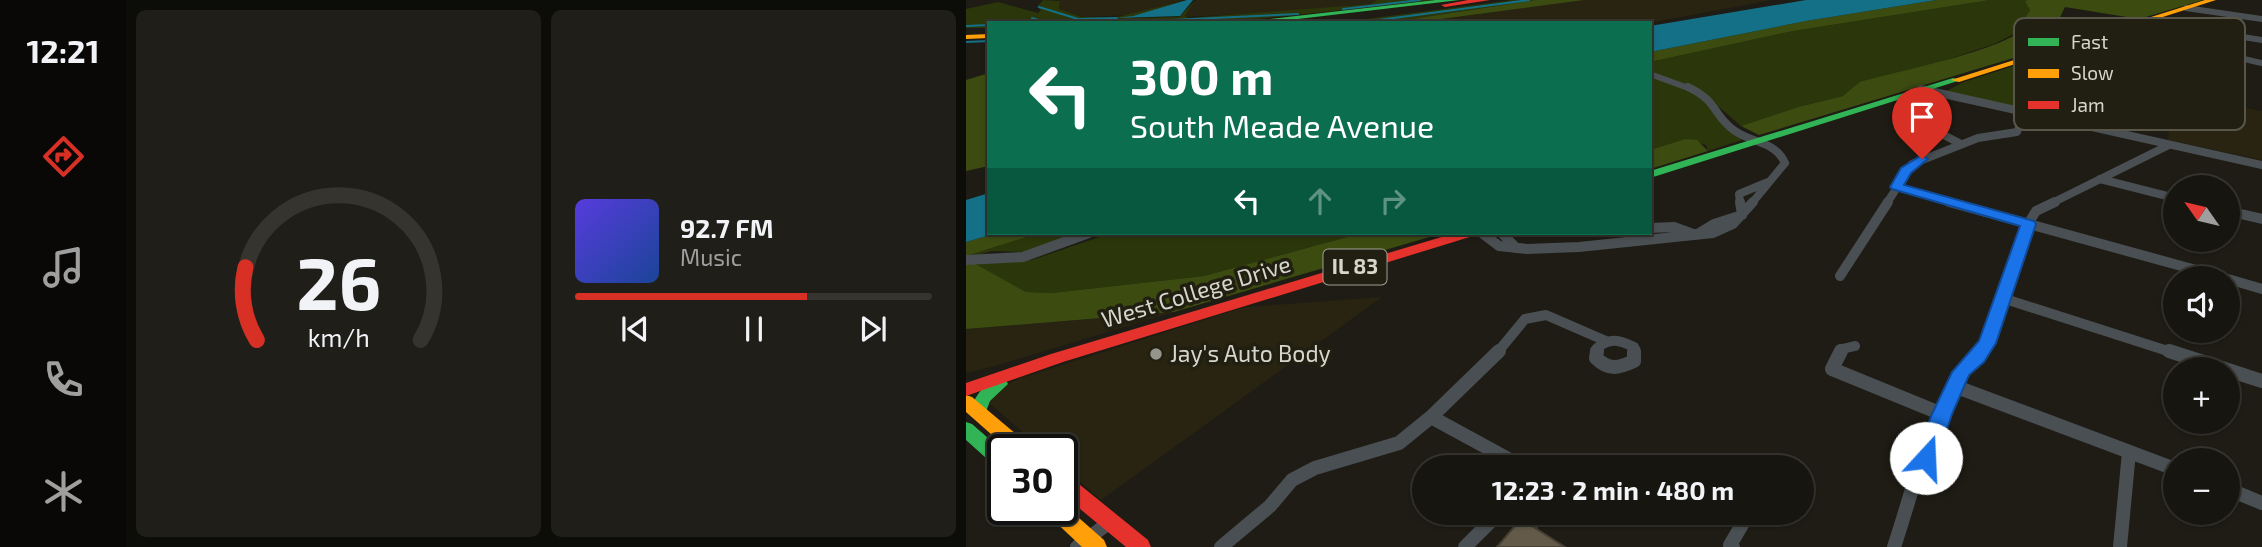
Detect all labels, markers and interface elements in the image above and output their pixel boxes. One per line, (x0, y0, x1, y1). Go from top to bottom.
legend (2014, 18, 2245, 130)
text: Fast (2071, 30, 2108, 53)
text: 12:21 (26, 31, 100, 69)
text: 300 m (1130, 46, 1273, 105)
icon: left (1015, 49, 1106, 140)
text: Slow (2071, 61, 2114, 84)
pin (1892, 87, 1952, 159)
text: Jam (2071, 93, 2105, 116)
icon: arrive (1903, 98, 1941, 136)
text: South Meade Avenue (1130, 106, 1434, 144)
icon: directions (39, 132, 88, 181)
north arrow (2163, 175, 2240, 252)
map controls (2163, 175, 2240, 525)
icon: left (1228, 182, 1266, 220)
icon: ahead (1301, 182, 1339, 220)
icon: right (1374, 182, 1412, 220)
text: 92.7 FM (680, 212, 774, 243)
text: 26 (296, 237, 381, 325)
icon: music (39, 243, 88, 292)
text: Music (680, 243, 742, 271)
street label: West College Drive (1098, 249, 1294, 333)
road number: IL 83 (1324, 250, 1386, 284)
button: sound (2163, 266, 2240, 343)
icon: previous (616, 310, 654, 348)
icon: pause (735, 310, 773, 348)
icon: next (854, 310, 892, 348)
text: km/h (307, 321, 370, 351)
place label: Jay's Auto Body (1170, 339, 1331, 367)
marker: Jay's Auto Body (1148, 346, 1164, 362)
icon: phone (39, 355, 88, 404)
button: + (2163, 357, 2240, 434)
position arrow (1889, 421, 1963, 495)
speed limit sign: 30 (987, 434, 1078, 525)
button: − (2163, 448, 2240, 525)
icon: climate (39, 467, 88, 516)
text: 12:23 · 2 min · 480 m (1492, 474, 1734, 505)

